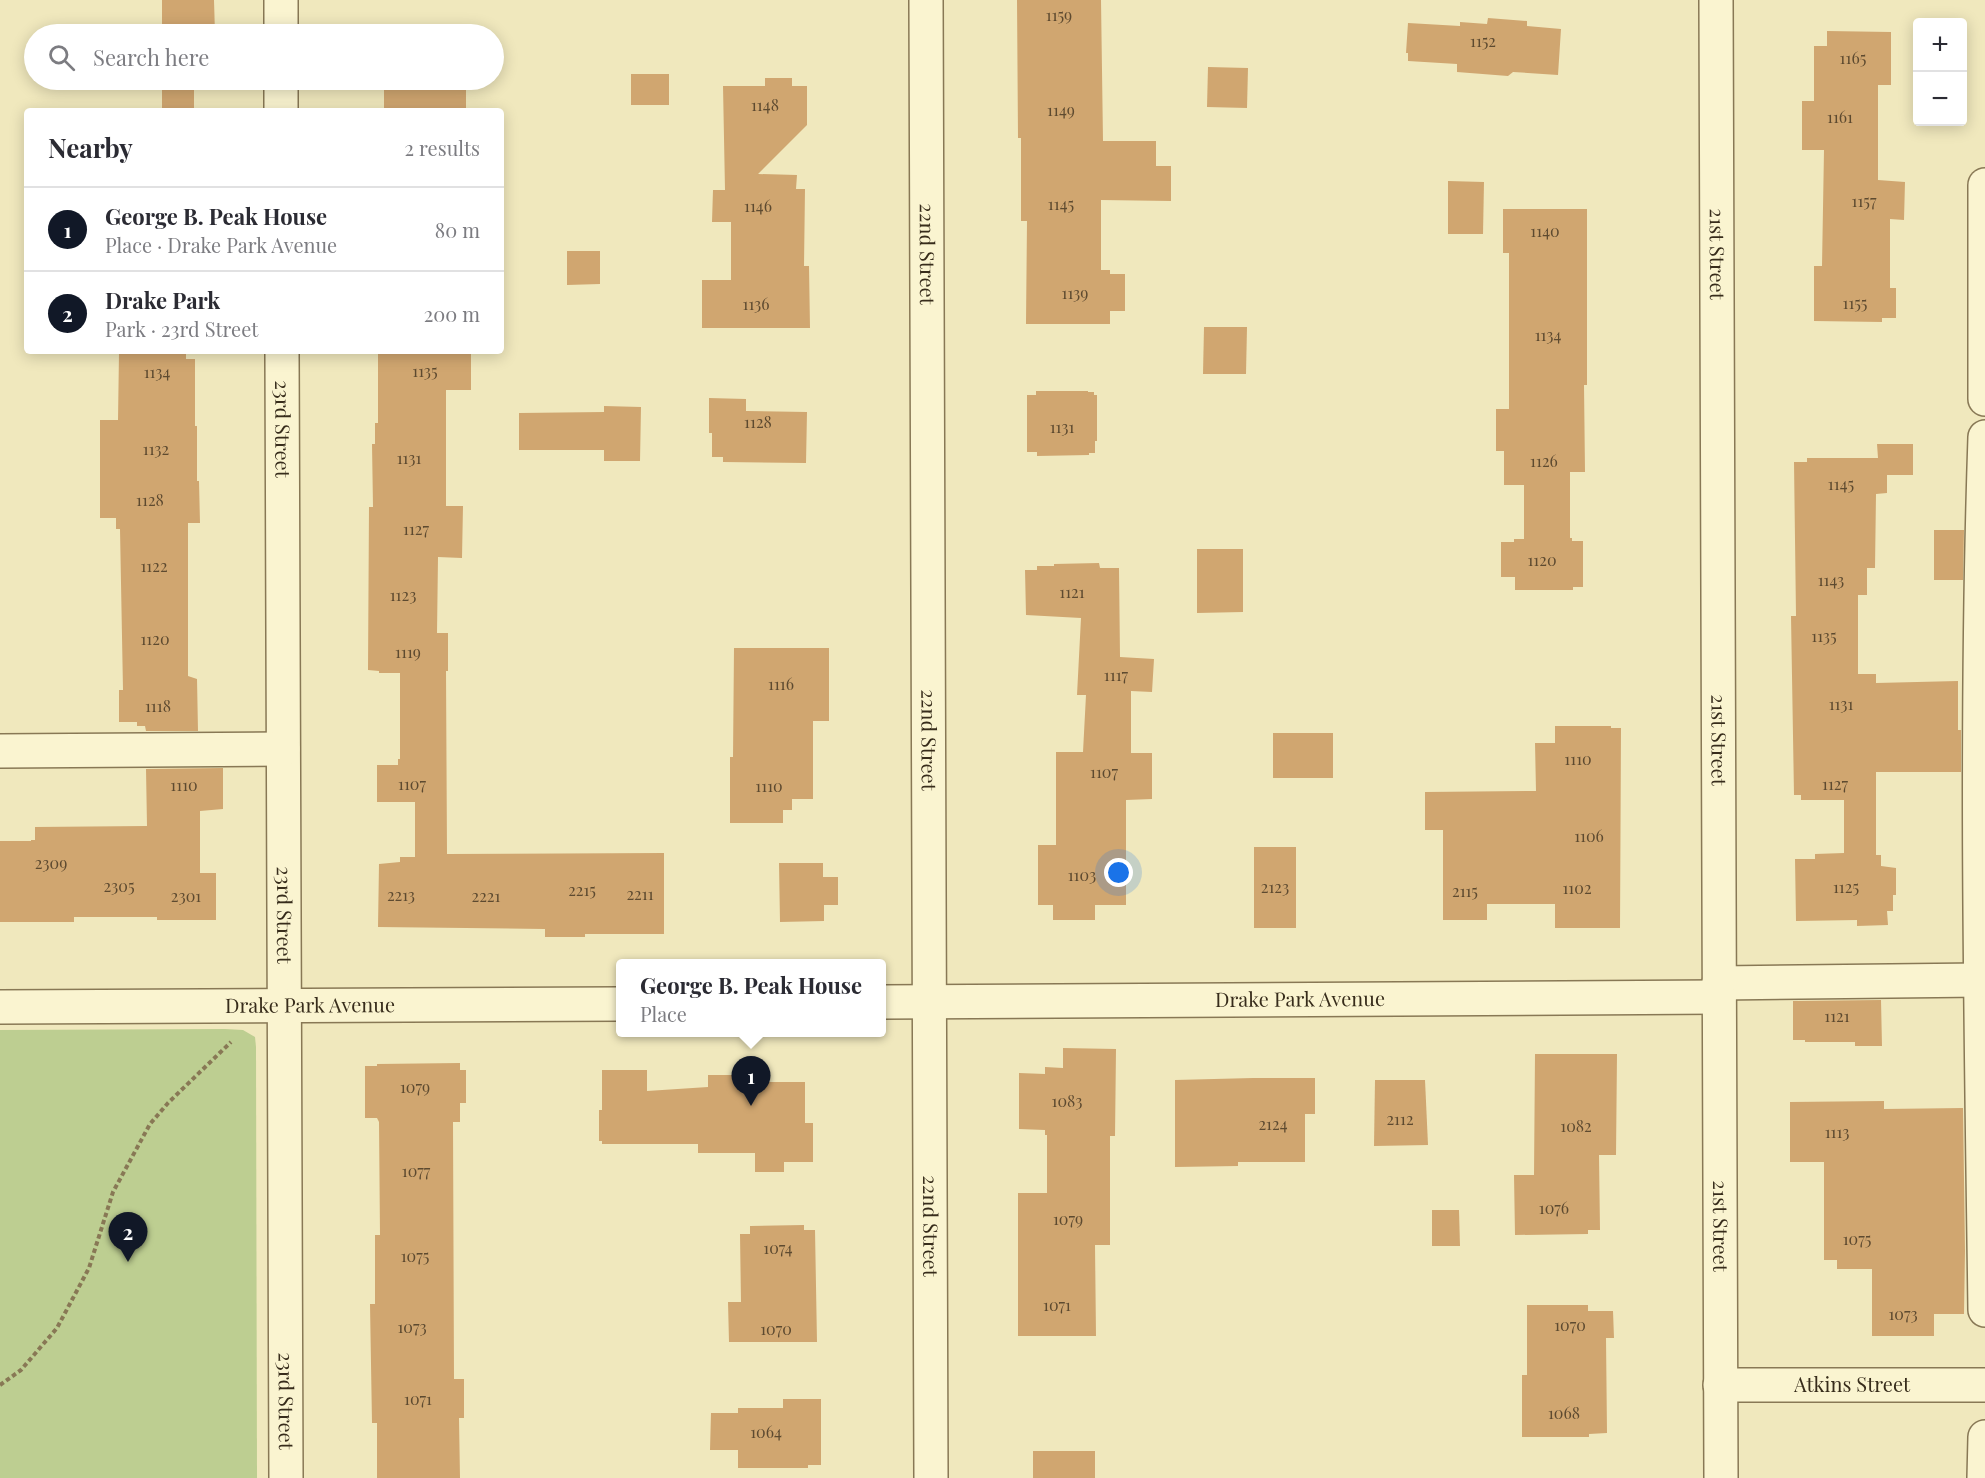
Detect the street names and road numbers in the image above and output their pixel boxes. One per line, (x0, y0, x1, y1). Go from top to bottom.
street label: 22nd Street (915, 203, 942, 306)
street label: 21st Street (1705, 208, 1732, 301)
street label: 23rd Street (270, 380, 297, 479)
street label: 22nd Street (916, 689, 944, 792)
street label: 21st Street (1706, 694, 1734, 787)
street label: 23rd Street (272, 866, 299, 965)
street label: Drake Park Avenue (1215, 984, 1385, 1012)
street label: Drake Park Avenue (225, 990, 395, 1018)
street label: 22nd Street (918, 1175, 945, 1278)
street label: 21st Street (1708, 1180, 1735, 1273)
street label: 23rd Street (274, 1352, 301, 1451)
street label: Atkins Street (1793, 1370, 1911, 1397)

